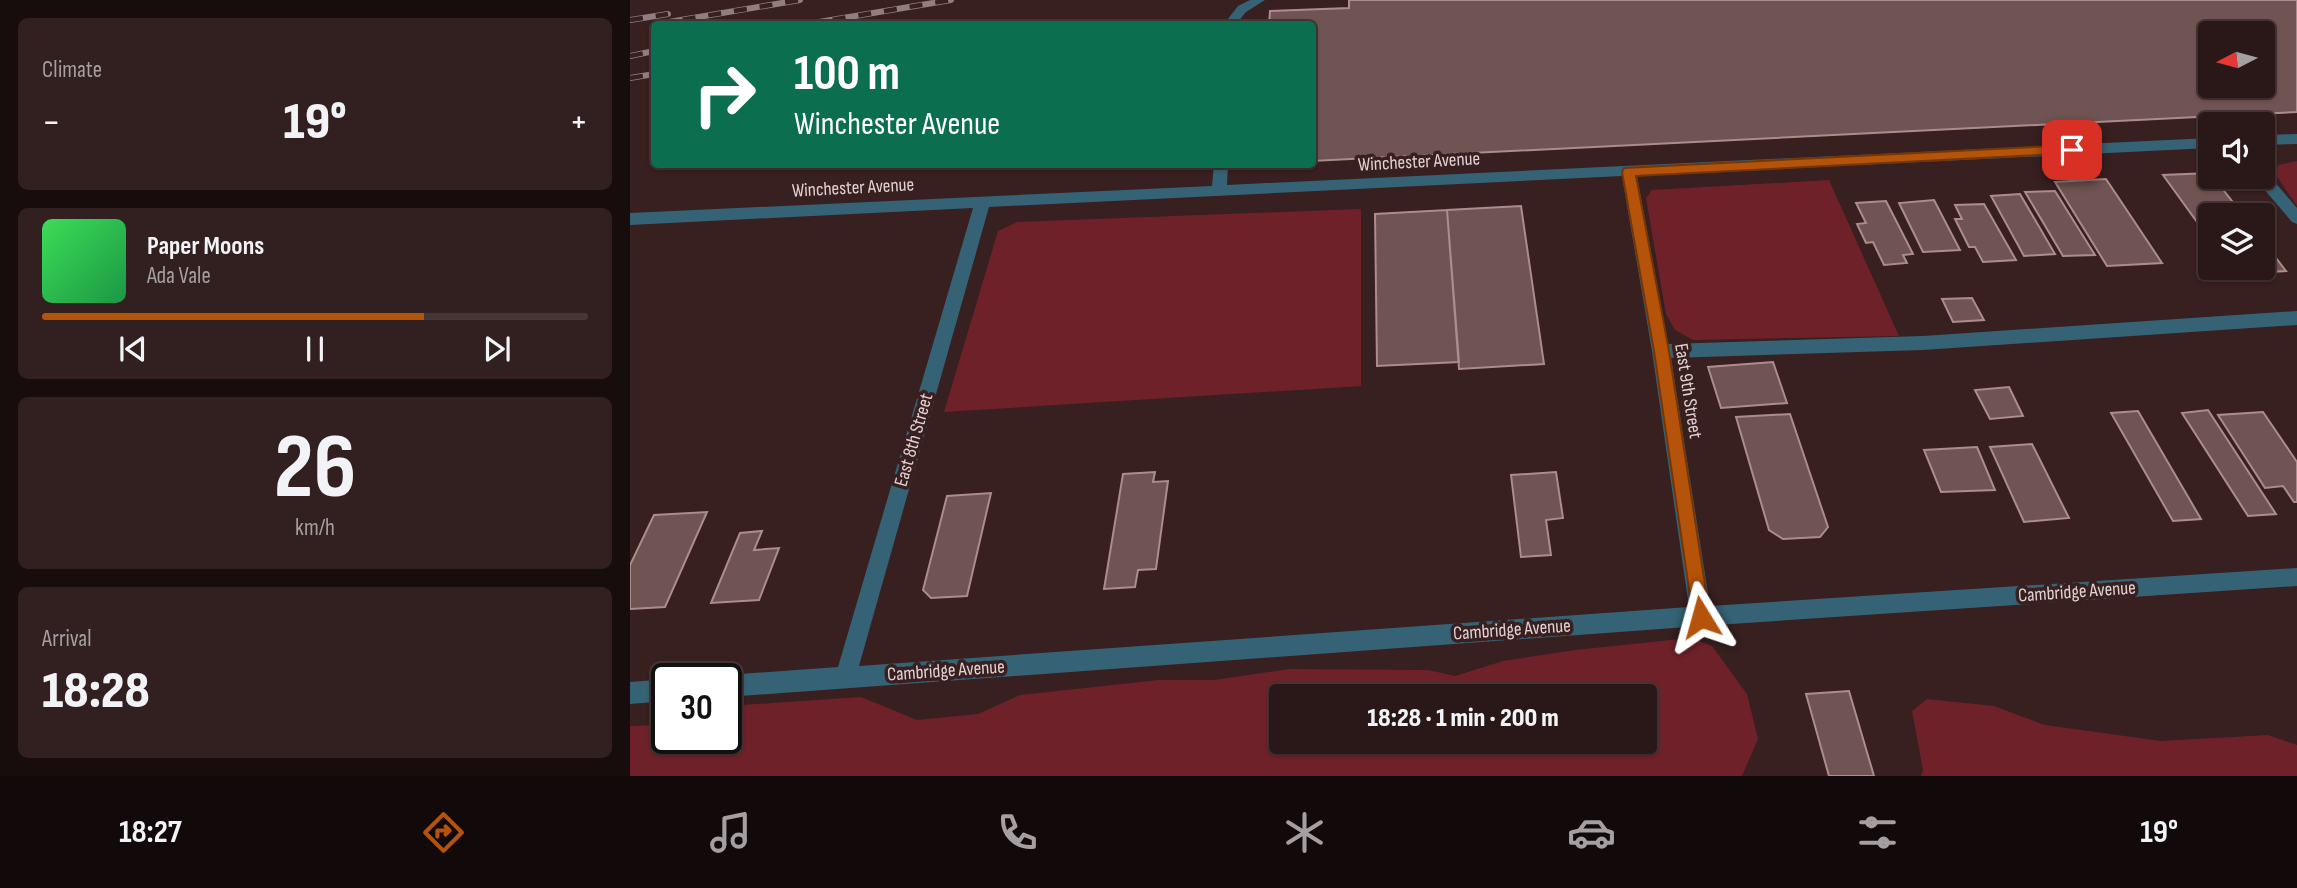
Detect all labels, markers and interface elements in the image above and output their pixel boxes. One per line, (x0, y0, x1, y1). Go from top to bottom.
north arrow (2198, 21, 2275, 98)
map controls (2198, 21, 2275, 280)
text: 100 m (794, 45, 900, 104)
icon: right (679, 49, 770, 140)
text: Climate (42, 56, 102, 84)
text: 19° (283, 91, 347, 154)
text: − (42, 100, 61, 145)
text: + (569, 100, 588, 145)
text: Winchester Avenue (794, 105, 1000, 144)
button: sound (2198, 112, 2275, 189)
pin (2042, 120, 2102, 180)
icon: arrive (2053, 131, 2091, 169)
street label: Winchester Avenue (1357, 147, 1481, 177)
street label: Winchester Avenue (791, 173, 915, 203)
button: layers (2198, 203, 2275, 280)
text: Paper Moons (147, 231, 264, 262)
text: Ada Vale (147, 262, 211, 290)
icon: previous (114, 330, 152, 368)
icon: pause (296, 330, 334, 368)
icon: next (478, 330, 516, 368)
street label: East 9th Street (1669, 342, 1707, 440)
street label: East 8th Street (890, 391, 938, 489)
text: 26 (274, 414, 356, 523)
text: km/h (295, 514, 335, 542)
street label: Cambridge Avenue (2017, 576, 2137, 608)
position arrow (1664, 580, 1738, 654)
street label: Cambridge Avenue (1452, 614, 1572, 646)
text: Arrival (42, 625, 91, 653)
street label: Cambridge Avenue (886, 655, 1006, 687)
text: 18:28 (42, 660, 150, 723)
speed limit sign: 30 (651, 663, 742, 754)
text: 18:28 · 1 min · 200 m (1367, 703, 1559, 734)
icon: directions (419, 808, 468, 857)
icon: music (706, 808, 755, 857)
icon: phone (993, 808, 1042, 857)
icon: climate (1280, 808, 1329, 857)
icon: car (1567, 808, 1616, 857)
icon: filters (1853, 808, 1902, 857)
text: 18:27 (119, 813, 182, 852)
text: 19° (2140, 813, 2178, 852)

